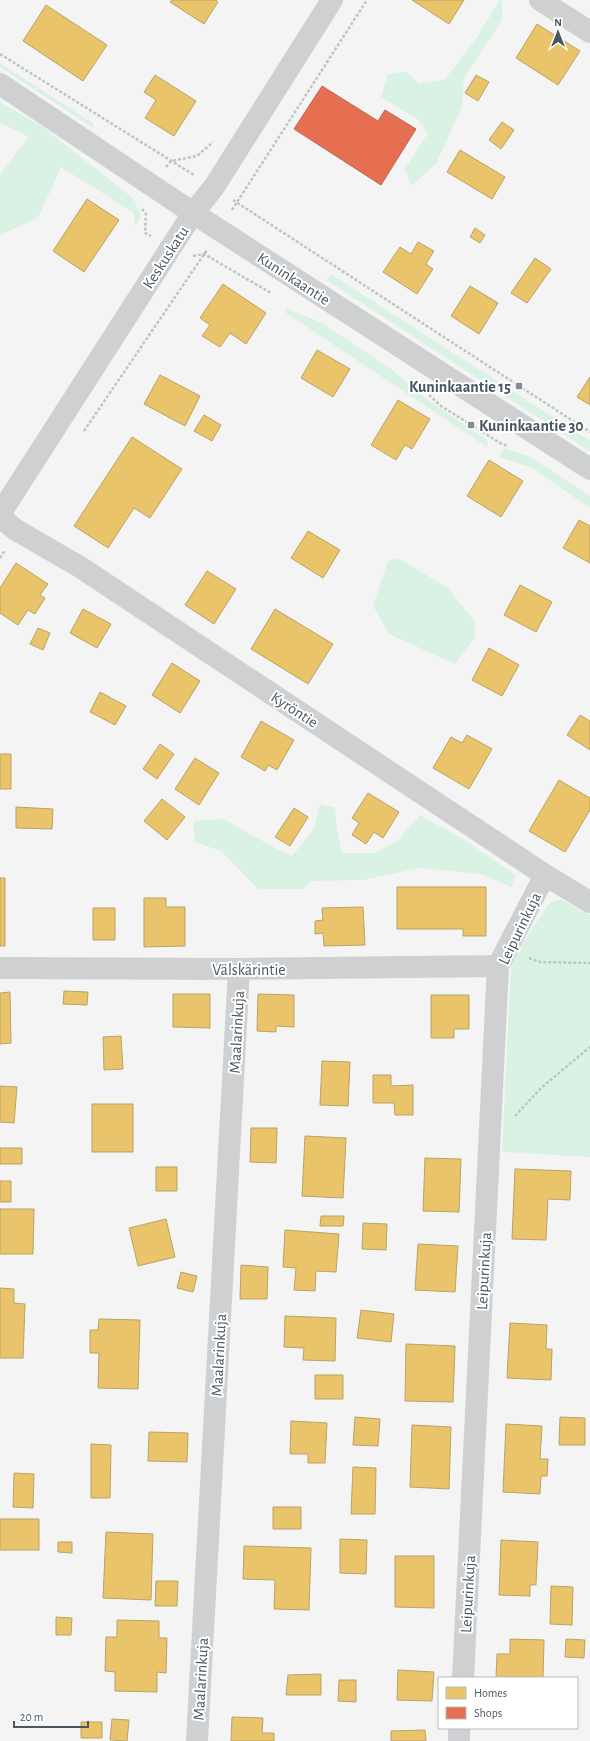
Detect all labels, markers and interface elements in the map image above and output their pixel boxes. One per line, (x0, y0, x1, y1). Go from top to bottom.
north arrow (538, 12, 578, 52)
text: N (554, 17, 562, 28)
street label: Keskuskatu (140, 224, 192, 292)
street label: Kuninkaantie (254, 250, 333, 308)
place label: Kuninkaantie 15 (409, 379, 511, 395)
marker: Kuninkaantie 15 (514, 381, 524, 391)
place label: Kuninkaantie 30 (479, 418, 584, 434)
marker: Kuninkaantie 30 (466, 420, 476, 430)
street label: Kyröntie (267, 689, 321, 732)
street label: Leipurinkuja (496, 890, 545, 968)
street label: Välskärintie (212, 962, 286, 978)
street label: Maalarinkuja (227, 990, 248, 1074)
street label: Leipurinkuja (474, 1232, 495, 1311)
street label: Maalarinkuja (209, 1313, 230, 1397)
street label: Leipurinkuja (458, 1555, 479, 1634)
street label: Maalarinkuja (191, 1637, 212, 1721)
legend (438, 1677, 578, 1729)
text: Homes (474, 1687, 507, 1699)
scale bar (14, 1703, 88, 1729)
text: Shops (474, 1707, 502, 1719)
text: 20 m (20, 1711, 43, 1723)

